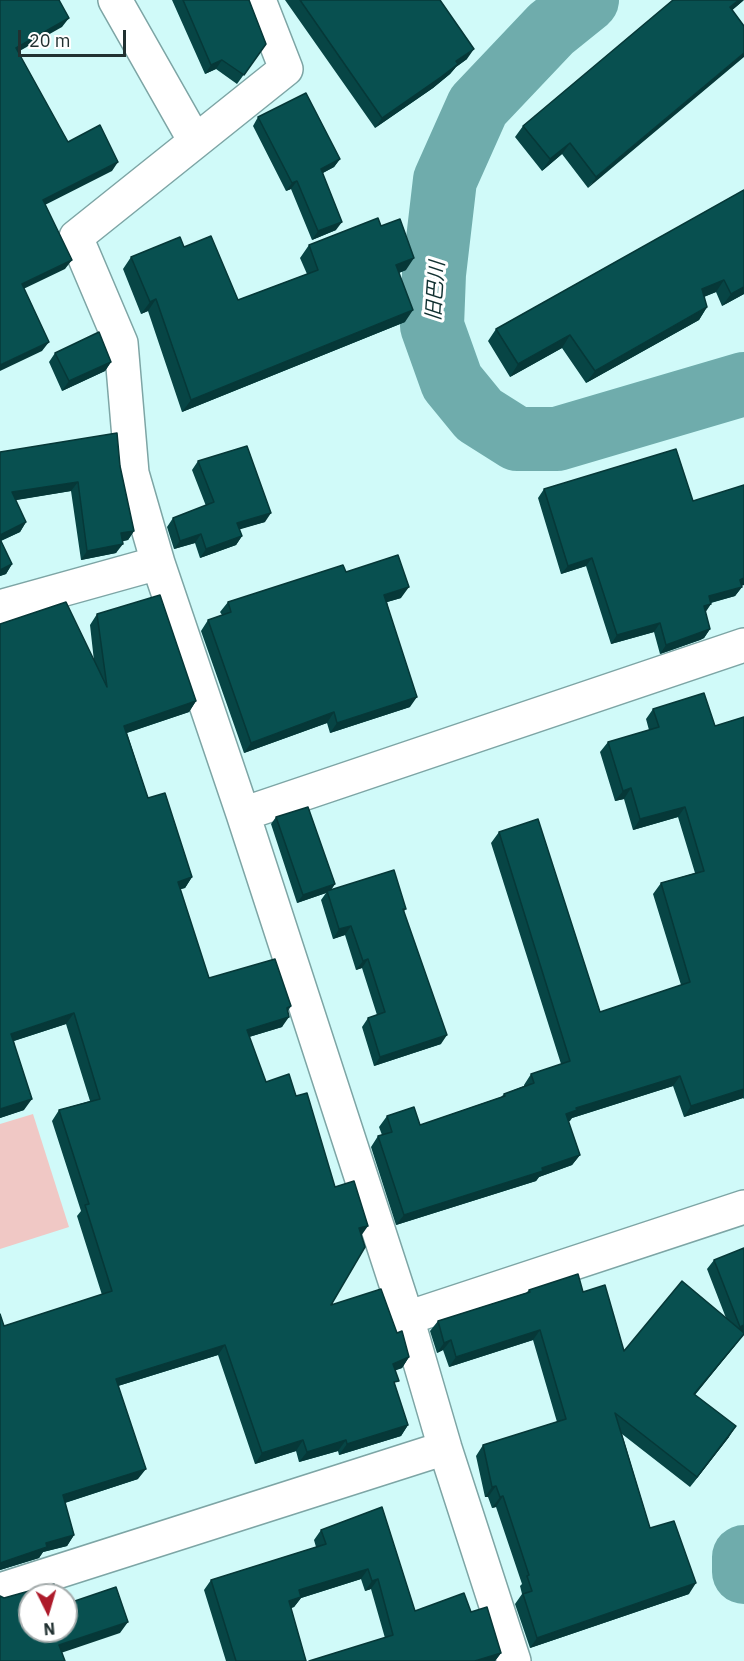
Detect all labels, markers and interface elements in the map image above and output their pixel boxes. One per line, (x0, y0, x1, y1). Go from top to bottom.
scale bar (21, 18, 129, 56)
text: 20 m (29, 29, 71, 52)
water label: 旧巴川 (422, 260, 450, 322)
north arrow (18, 1583, 78, 1643)
text: N (43, 1618, 56, 1639)

